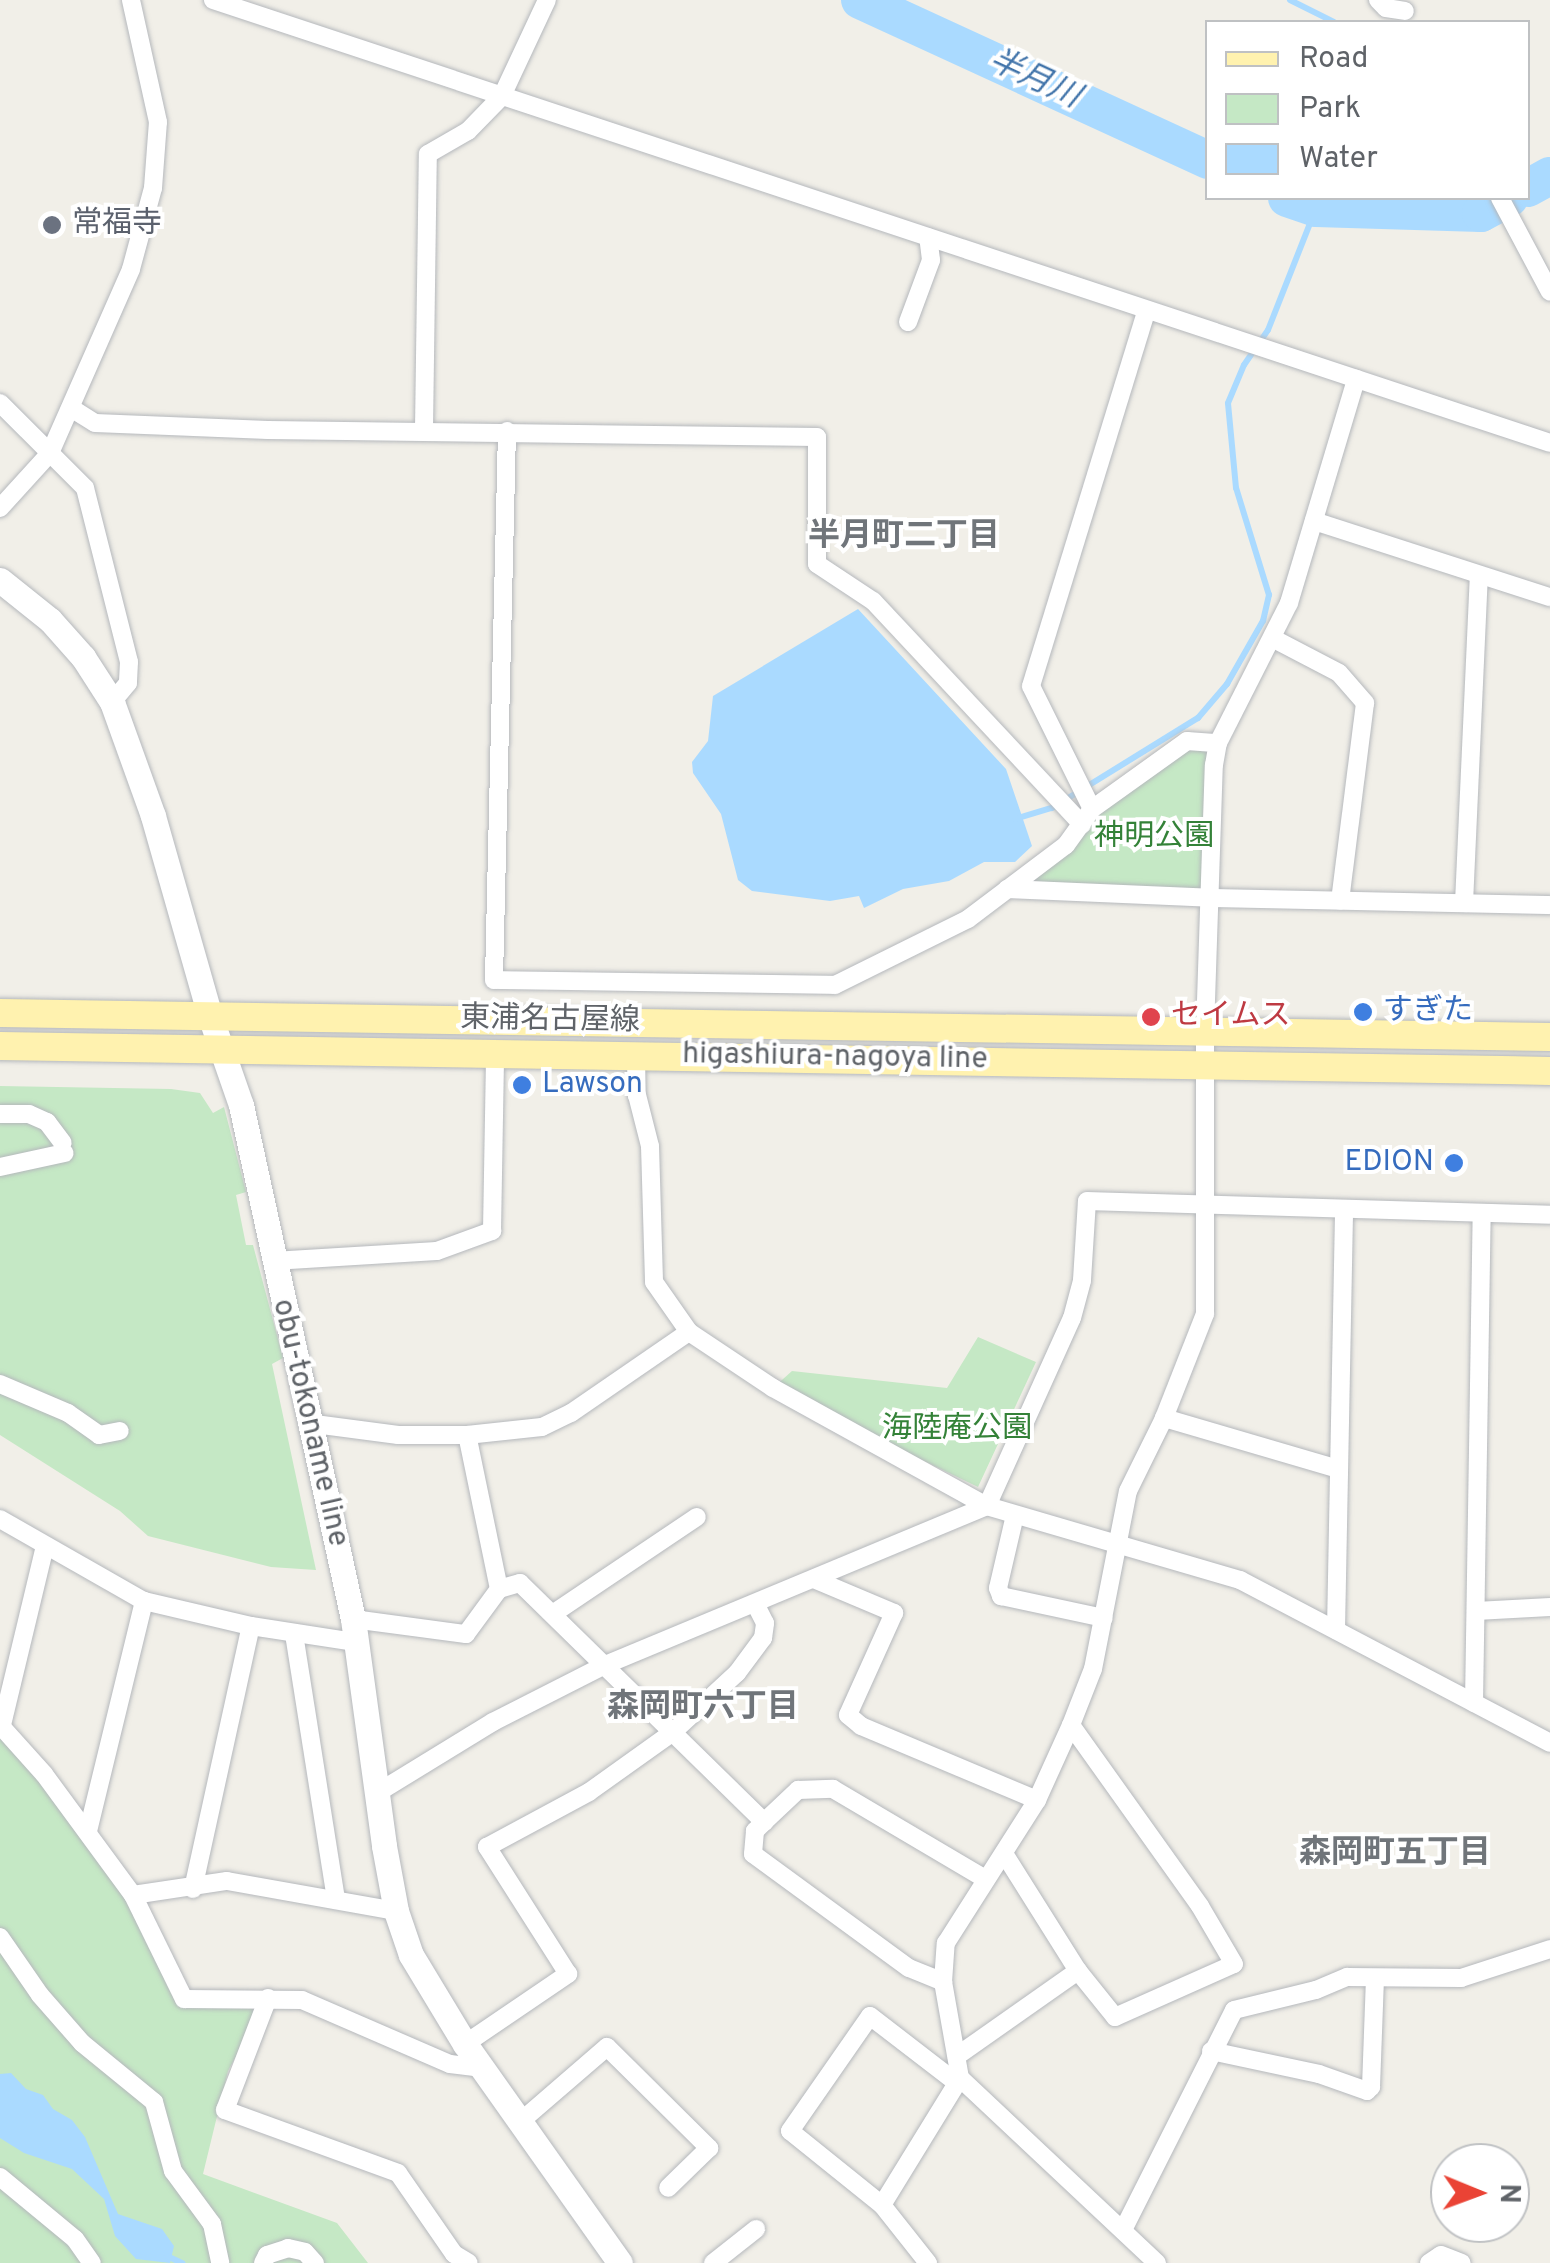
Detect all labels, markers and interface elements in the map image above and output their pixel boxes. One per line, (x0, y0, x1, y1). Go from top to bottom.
legend (1205, 20, 1530, 200)
text: Road (1299, 41, 1368, 78)
water label: 半月川 (982, 42, 1086, 118)
text: Park (1299, 91, 1361, 128)
text: Water (1299, 141, 1378, 178)
place label: 常福寺 (72, 207, 162, 243)
marker: 常福寺 (41, 214, 63, 236)
district label: 半月町二丁目 (808, 518, 1000, 556)
park label: 神明公園 (1094, 820, 1214, 856)
place label: すぎた (1383, 994, 1473, 1030)
place label: セイムス (1171, 999, 1291, 1035)
street label: 東浦名古屋線 (460, 1001, 640, 1041)
marker: すぎた (1352, 1001, 1374, 1023)
marker: セイムス (1140, 1006, 1162, 1028)
street label: higashiura-nagoya line (682, 1037, 988, 1079)
place label: Lawson (542, 1067, 643, 1103)
marker: Lawson (511, 1074, 533, 1096)
place label: EDION (1345, 1145, 1434, 1181)
marker: EDION (1443, 1152, 1465, 1174)
street label: obu-tokoname line (263, 1296, 355, 1550)
park label: 海陸庵公園 (882, 1412, 1032, 1448)
district label: 森岡町六丁目 (607, 1689, 799, 1727)
district label: 森岡町五丁目 (1299, 1835, 1491, 1873)
north arrow (1430, 2143, 1530, 2243)
text: N (1490, 2183, 1526, 2204)

